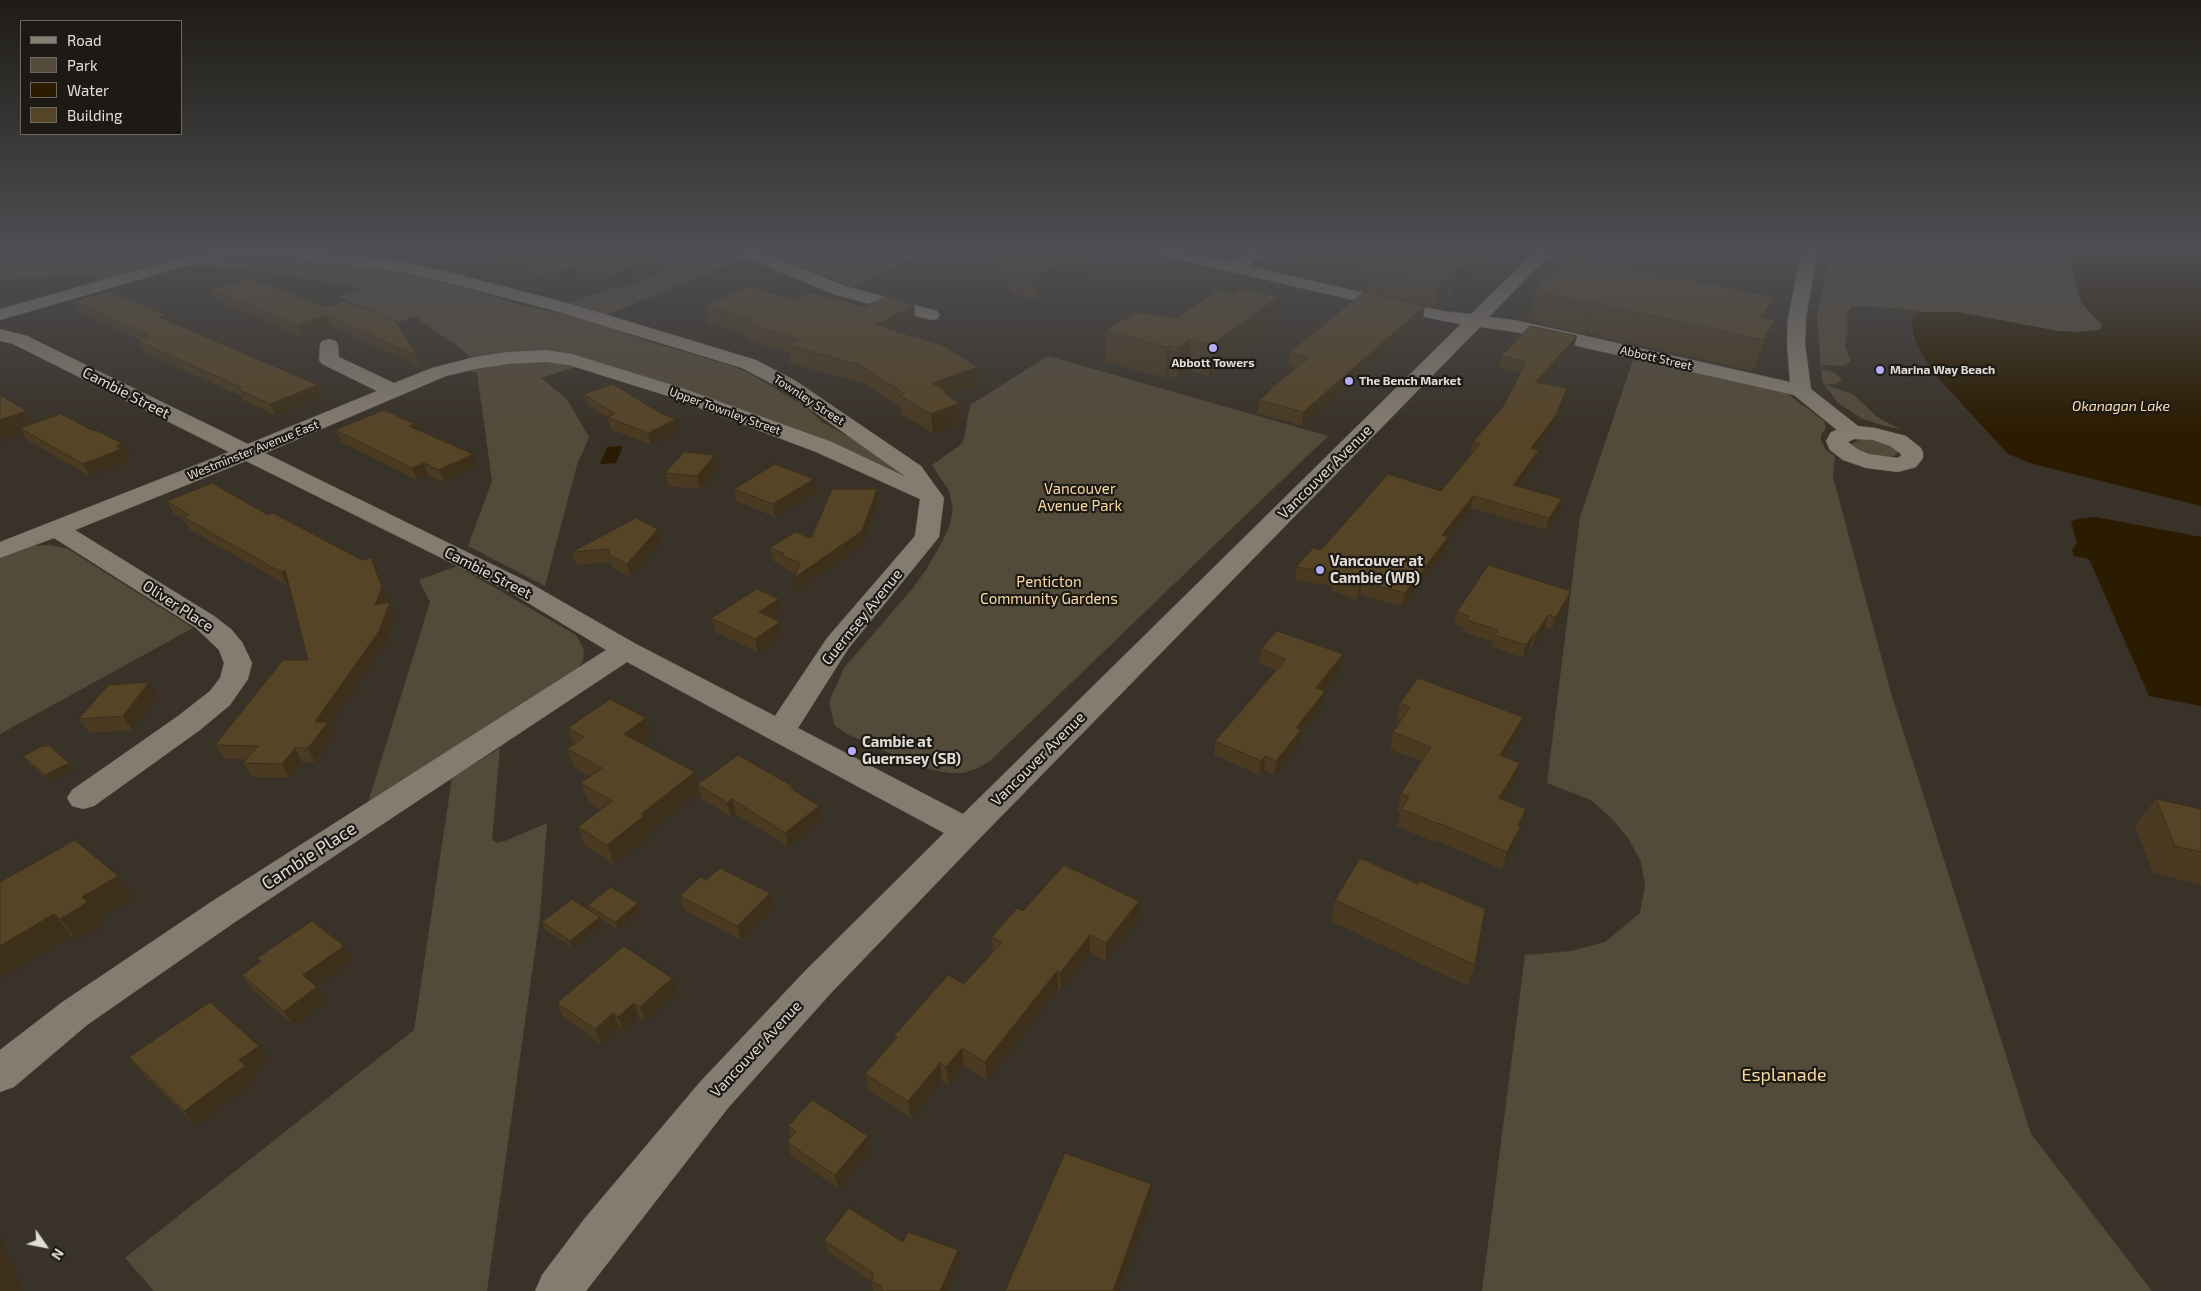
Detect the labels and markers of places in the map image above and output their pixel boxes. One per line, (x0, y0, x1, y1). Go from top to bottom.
marker: Abbott Towers (1207, 342, 1219, 354)
place label: Abbott Towers (1171, 356, 1255, 370)
place label: Marina Way Beach (1890, 363, 1995, 377)
marker: Marina Way Beach (1874, 364, 1886, 376)
place label: The Bench Market (1359, 374, 1461, 388)
marker: The Bench Market (1343, 375, 1355, 387)
place label: Vancouver at Cambie (WB) (1330, 552, 1423, 587)
marker: Vancouver at Cambie (WB) (1314, 564, 1326, 576)
place label: Cambie at Guernsey (SB) (862, 733, 961, 768)
marker: Cambie at Guernsey (SB) (846, 745, 858, 757)

